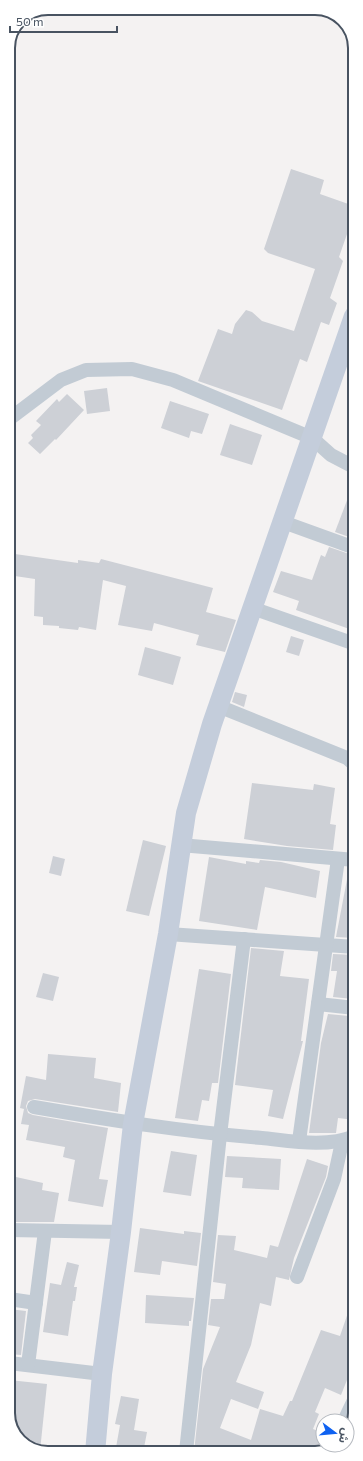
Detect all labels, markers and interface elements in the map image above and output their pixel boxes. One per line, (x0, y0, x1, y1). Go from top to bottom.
scale bar (10, 8, 117, 34)
text: 50 m (16, 14, 44, 28)
north arrow (315, 1413, 355, 1453)
text: ش (336, 1427, 353, 1445)

